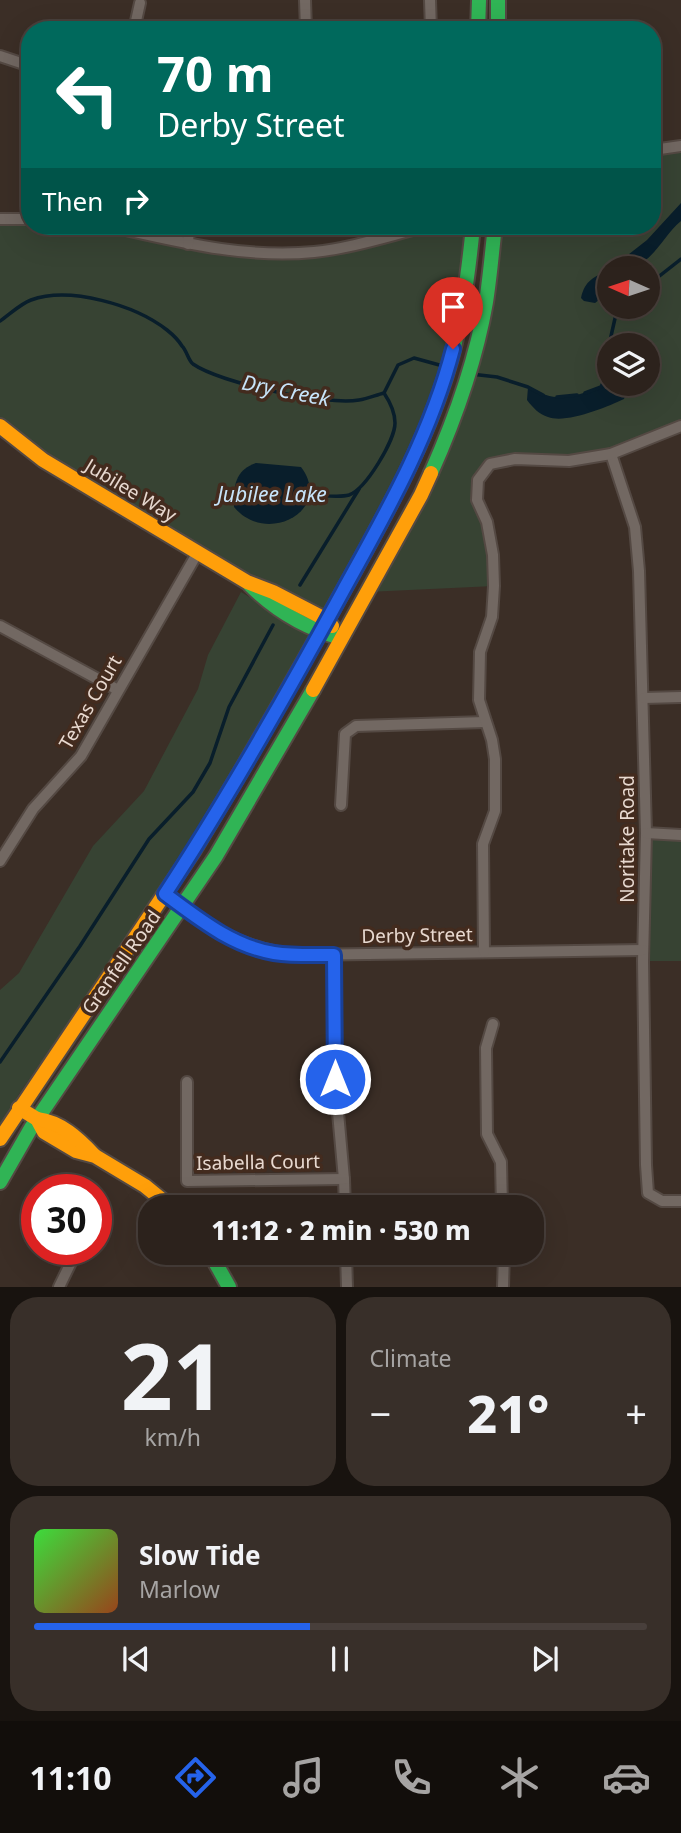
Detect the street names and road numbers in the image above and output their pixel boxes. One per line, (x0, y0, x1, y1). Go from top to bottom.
street label: Jubilee Way (79, 451, 182, 528)
street label: Texas Court (53, 650, 127, 754)
street label: Noritake Road (614, 775, 640, 903)
street label: Grenfell Road (76, 905, 166, 1019)
street label: Derby Street (361, 921, 473, 949)
street label: Isabella Court (196, 1148, 320, 1176)

